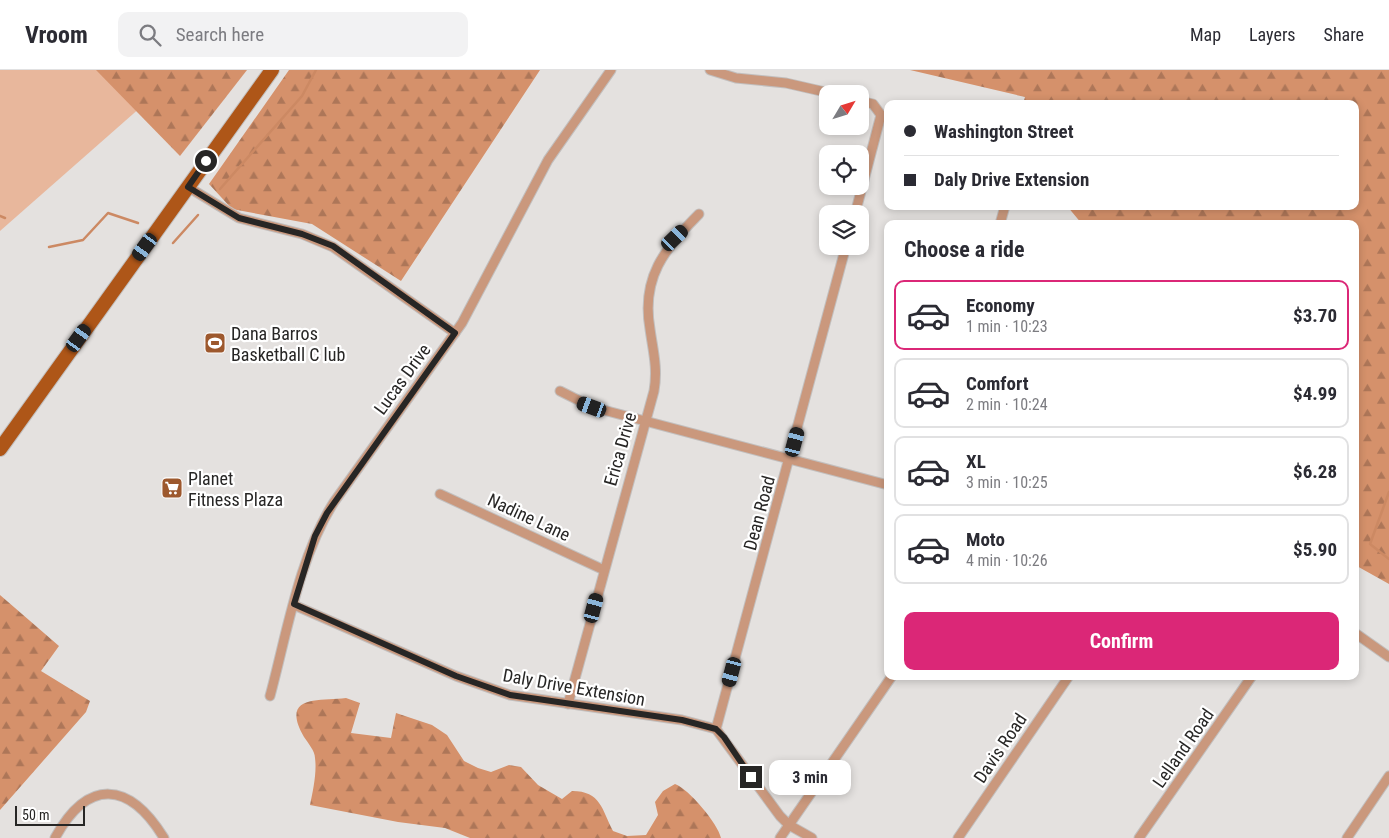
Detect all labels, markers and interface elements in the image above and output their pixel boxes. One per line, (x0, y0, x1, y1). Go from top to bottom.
search box (118, 12, 468, 57)
text: Vroom (25, 21, 88, 49)
icon: search (136, 21, 164, 49)
text: Search here (176, 23, 264, 46)
text: Map (1190, 24, 1221, 45)
text: Layers (1249, 24, 1296, 45)
text: Share (1324, 24, 1364, 45)
north arrow (819, 85, 869, 135)
map controls (819, 85, 869, 255)
text: Washington Street (934, 120, 1074, 143)
button: locate (819, 145, 869, 195)
route start (195, 150, 217, 172)
text: Daly Drive Extension (934, 168, 1089, 191)
button: layers (819, 205, 869, 255)
car (658, 222, 691, 254)
car (130, 230, 159, 264)
text: Choose a ride (904, 237, 1025, 262)
icon: car (906, 293, 951, 338)
text: Economy (966, 294, 1035, 317)
text: $3.70 (1293, 304, 1337, 327)
text: 1 min · 10:23 (966, 317, 1048, 336)
car (64, 321, 93, 355)
place label: Dana Barros Basketball C lub (231, 323, 345, 365)
sports icon: Dana Barros Basketball C lub (203, 331, 227, 355)
street label: Lucas Drive (369, 340, 435, 418)
icon: car (906, 371, 951, 416)
text: Comfort (966, 372, 1029, 395)
text: $4.99 (1293, 382, 1337, 405)
car (575, 395, 608, 419)
text: 2 min · 10:24 (966, 395, 1048, 414)
street label: Erica Drive (599, 410, 641, 488)
car (783, 426, 806, 458)
icon: car (906, 449, 951, 494)
text: XL (966, 450, 986, 473)
text: $6.28 (1293, 460, 1337, 483)
place label: Planet Fitness Plaza (188, 468, 283, 510)
street label: Dean Road (739, 473, 779, 553)
text: 3 min · 10:25 (966, 473, 1048, 492)
supermarket icon: Planet Fitness Plaza (160, 476, 184, 500)
street label: Nadine Lane (484, 489, 574, 545)
icon: car (906, 527, 951, 572)
text: Moto (966, 528, 1005, 551)
text: $5.90 (1293, 538, 1337, 561)
text: 4 min · 10:26 (966, 551, 1048, 570)
car (582, 592, 605, 624)
button: Confirm (904, 612, 1339, 670)
car (720, 656, 743, 688)
street label: Daly Drive Extension (501, 664, 647, 710)
street label: Lelland Road (1148, 704, 1218, 792)
street label: Davis Road (969, 709, 1031, 787)
callout: 3 min (768, 760, 851, 794)
route end (740, 766, 762, 788)
text: 3 min (792, 768, 828, 787)
scale bar (15, 803, 85, 826)
text: 50 m (22, 807, 50, 823)

